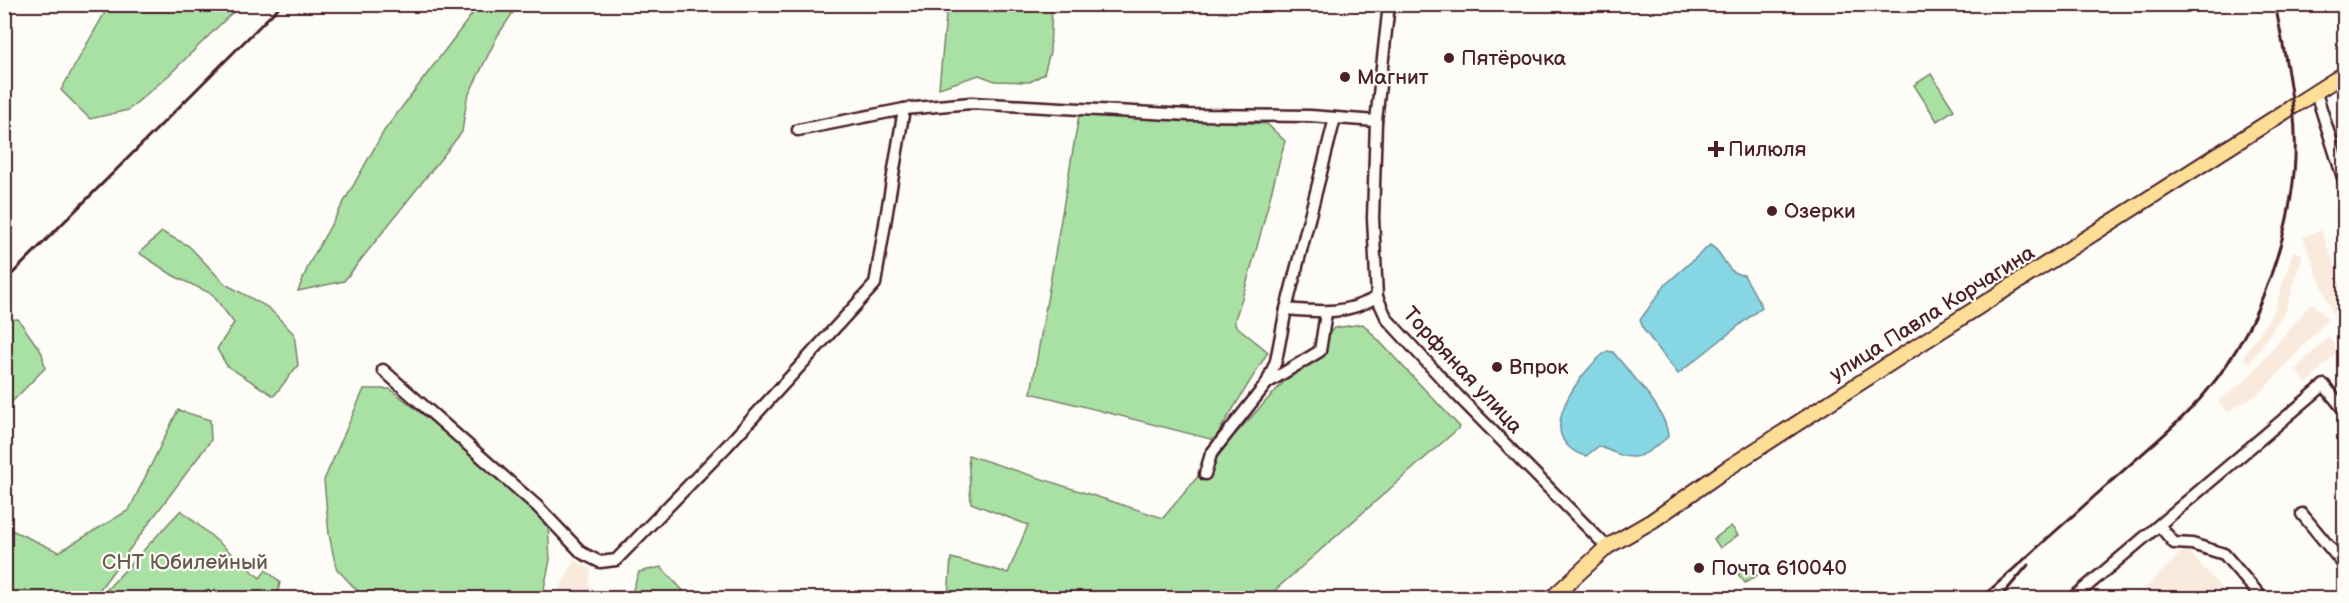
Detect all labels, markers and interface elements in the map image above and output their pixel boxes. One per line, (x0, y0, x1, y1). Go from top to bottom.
place label: Пятёрочка (1461, 46, 1567, 71)
marker: Пятёрочка (1442, 51, 1456, 65)
place label: Магнит (1357, 65, 1429, 90)
marker: Магнит (1338, 70, 1352, 84)
place label: Пилюля (1728, 137, 1806, 162)
marker: Пилюля (1709, 142, 1723, 156)
place label: Озерки (1784, 199, 1856, 224)
marker: Озерки (1765, 204, 1779, 218)
street label: улица Павла Корчагина (1825, 240, 2040, 387)
street label: Торфяная улица (1398, 302, 1528, 439)
place label: Впрок (1509, 355, 1568, 380)
marker: Впрок (1490, 360, 1504, 374)
park label: СНТ Юбилейный (102, 550, 268, 575)
place label: Почта 610040 (1711, 556, 1847, 581)
marker: Почта 610040 (1692, 561, 1706, 575)

